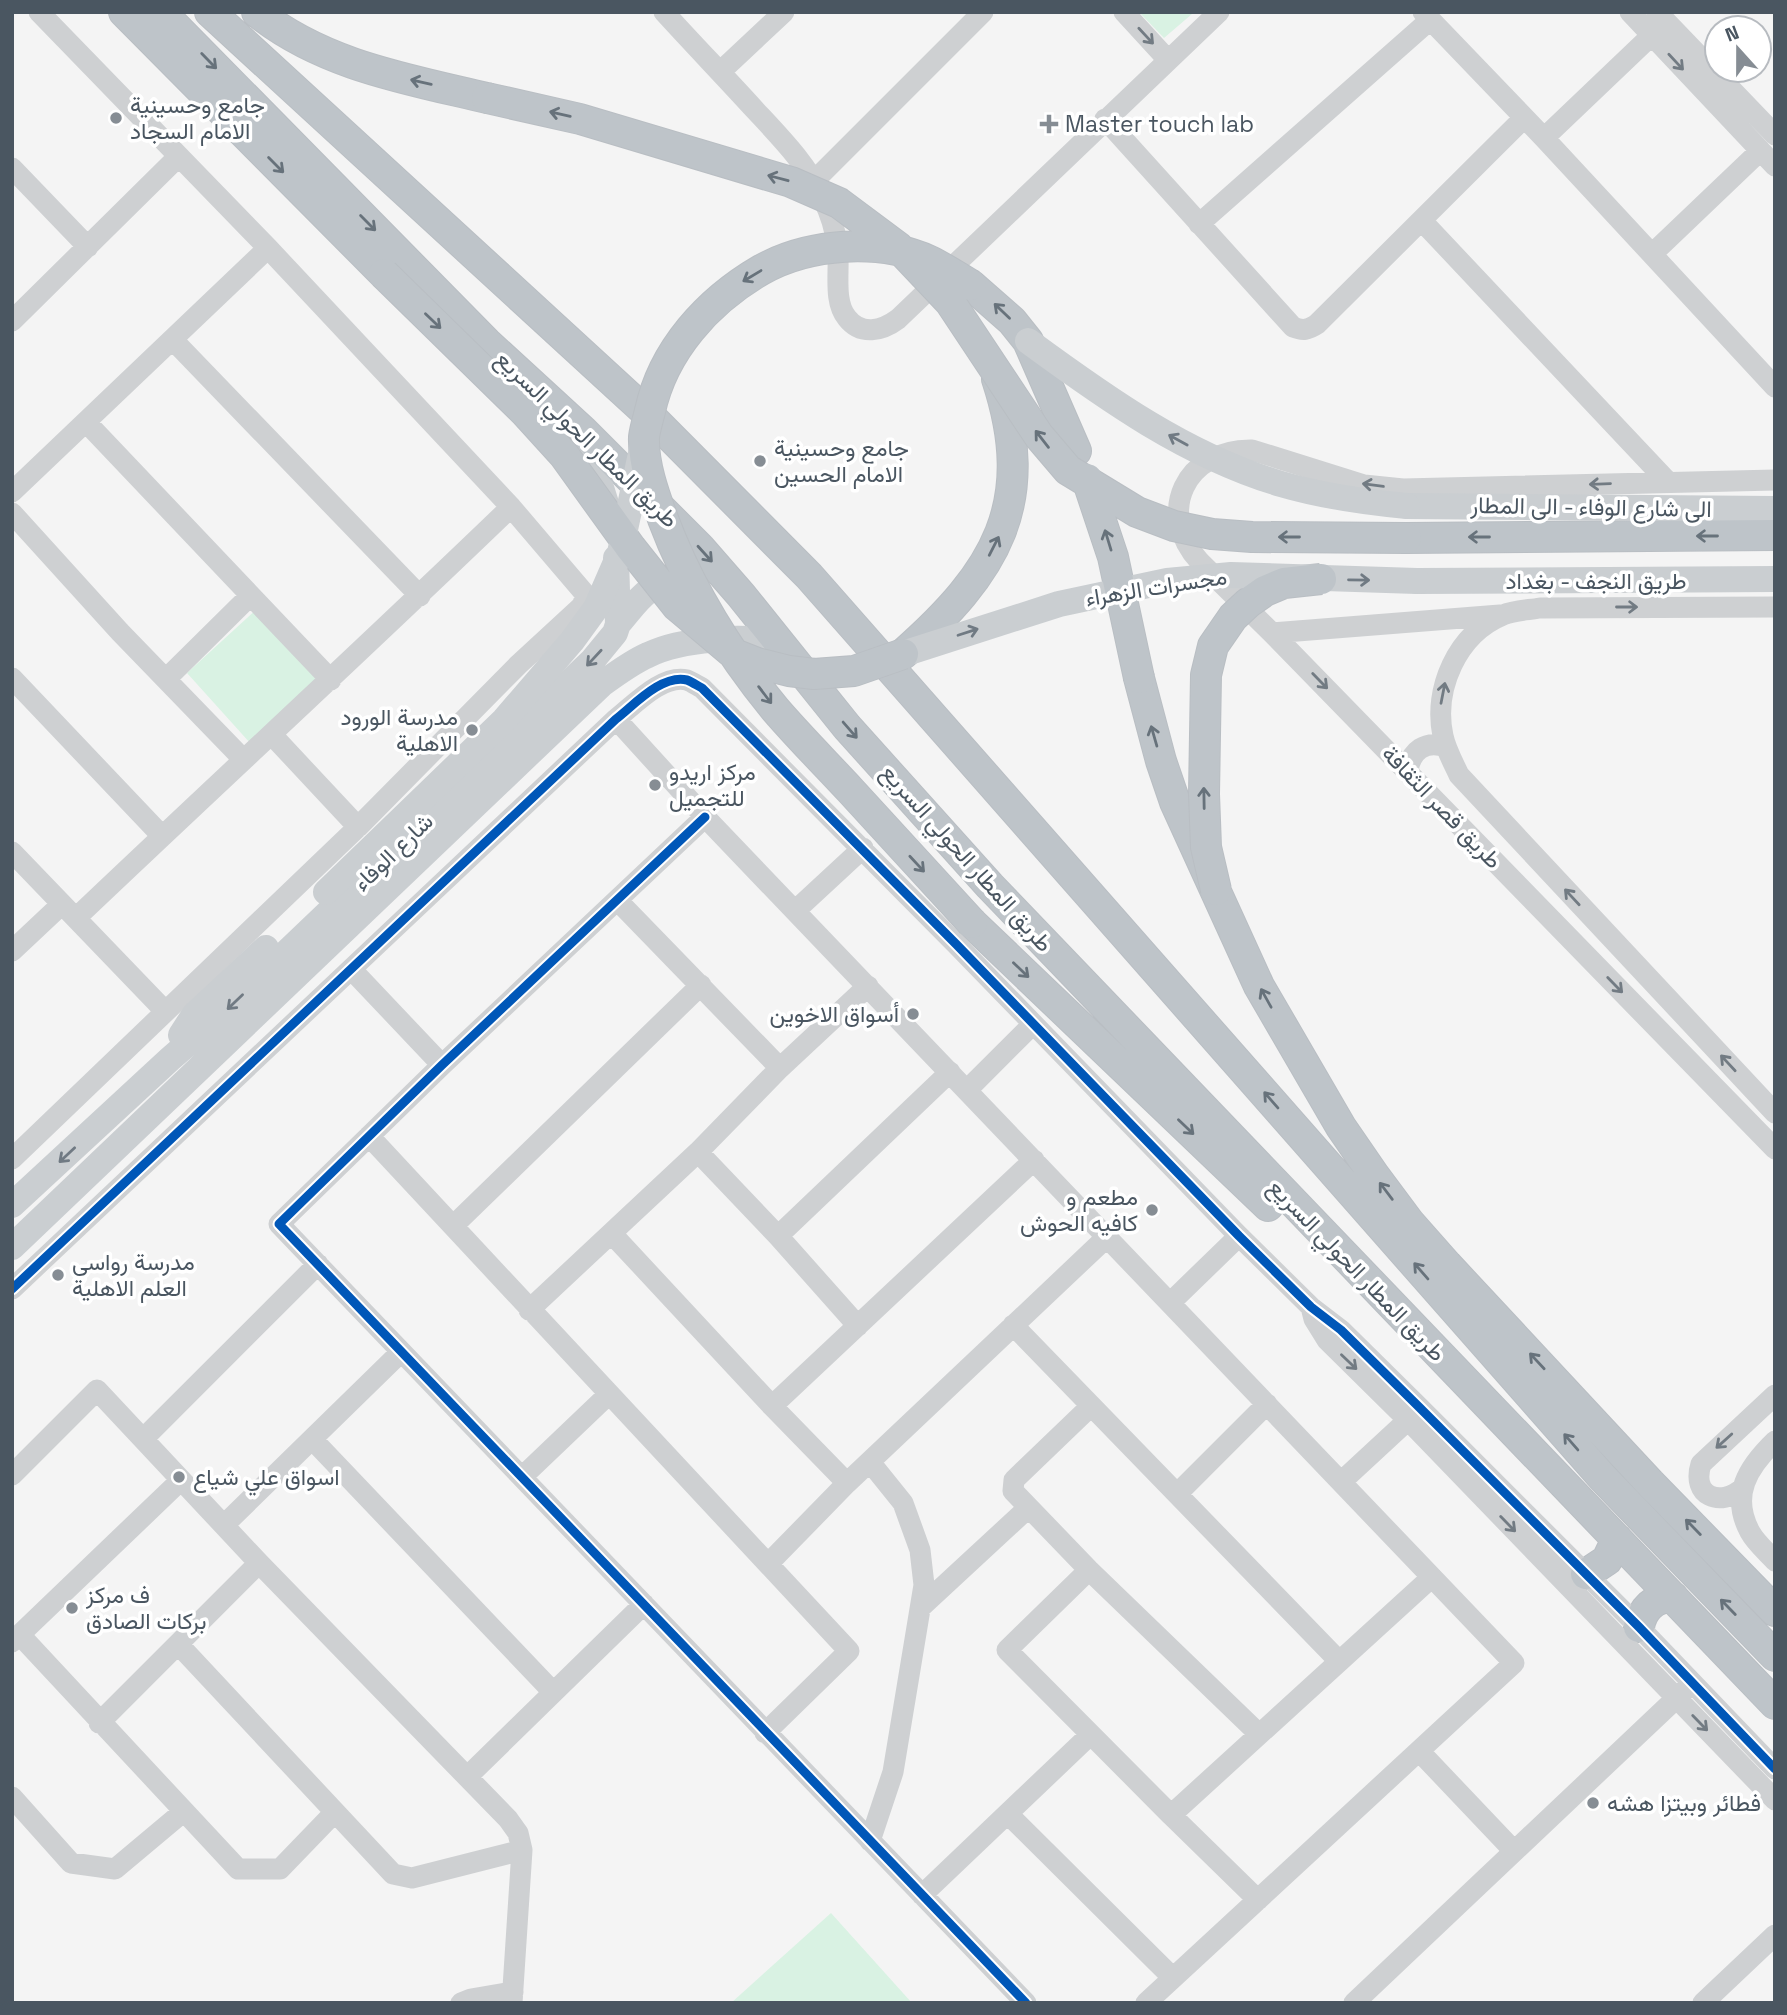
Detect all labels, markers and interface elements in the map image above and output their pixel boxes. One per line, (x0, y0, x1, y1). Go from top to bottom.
north arrow (1703, 14, 1773, 84)
text: N (1722, 20, 1743, 48)
one-way arrow (1138, 27, 1154, 45)
one-way arrow (200, 53, 217, 70)
one-way arrow (1668, 53, 1685, 70)
one-way arrow (410, 75, 432, 88)
place label: جامع وحسينية الامام السجاد (130, 90, 265, 146)
one-way arrow (549, 107, 571, 120)
place label: Master touch lab (1065, 109, 1254, 139)
marker: جامع وحسينية الامام السجاد (108, 110, 124, 126)
marker: Master touch lab (1039, 114, 1059, 134)
one-way arrow (267, 156, 284, 173)
one-way arrow (767, 171, 790, 184)
one-way arrow (360, 214, 377, 231)
one-way arrow (743, 269, 763, 283)
one-way arrow (994, 302, 1011, 319)
one-way arrow (424, 313, 441, 330)
street label: طريق المطار الحولي السريع (486, 344, 685, 537)
one-way arrow (1034, 430, 1049, 449)
place label: جامع وحسينية الامام الحسين (774, 433, 909, 489)
one-way arrow (1169, 433, 1189, 447)
marker: جامع وحسينية الامام الحسين (752, 453, 768, 469)
one-way arrow (1589, 477, 1612, 490)
one-way arrow (1362, 478, 1385, 491)
street label: الى شارع الوفاء - الى المطار (1469, 490, 1712, 525)
one-way arrow (1100, 529, 1113, 551)
one-way arrow (1695, 529, 1718, 543)
one-way arrow (1277, 530, 1300, 544)
one-way arrow (1468, 530, 1491, 544)
one-way arrow (987, 537, 1001, 557)
one-way arrow (697, 545, 713, 563)
street label: مجسرات الزهراء (1083, 561, 1229, 613)
street label: طريق النجف - بغداد (1506, 566, 1686, 596)
one-way arrow (1347, 573, 1370, 586)
one-way arrow (1615, 600, 1638, 614)
one-way arrow (956, 625, 978, 638)
one-way arrow (586, 649, 602, 667)
one-way arrow (1311, 673, 1328, 690)
one-way arrow (1437, 682, 1451, 705)
one-way arrow (757, 685, 772, 704)
place label: مدرسة الورود الاهلية (341, 702, 458, 758)
one-way arrow (842, 720, 858, 738)
marker: مدرسة الورود الاهلية (464, 722, 480, 738)
one-way arrow (1146, 725, 1159, 747)
street label: طريق قصر الثقافة (1375, 739, 1509, 875)
place label: مركز اريدو للتجميل (669, 757, 756, 813)
street label: طريق المطار الحولي السريع (872, 758, 1059, 961)
marker: مركز اريدو للتجميل (647, 777, 663, 793)
one-way arrow (1197, 787, 1211, 810)
street label: شارع الوفاء (347, 806, 440, 898)
one-way arrow (909, 855, 926, 872)
one-way arrow (1564, 889, 1581, 906)
one-way arrow (1013, 962, 1030, 979)
one-way arrow (1607, 976, 1624, 993)
one-way arrow (1259, 988, 1272, 1009)
one-way arrow (227, 993, 244, 1010)
place label: أسواق الاخوين (770, 999, 899, 1029)
marker: أسواق الاخوين (905, 1006, 921, 1022)
one-way arrow (1720, 1054, 1736, 1072)
one-way arrow (1263, 1091, 1279, 1109)
one-way arrow (1177, 1119, 1194, 1136)
one-way arrow (59, 1146, 76, 1163)
street label: طريق المطار الحولي السريع (1259, 1172, 1452, 1371)
place label: مطعم و كافيه الحوش (1020, 1182, 1138, 1238)
one-way arrow (1378, 1183, 1393, 1201)
marker: مطعم و كافيه الحوش (1144, 1202, 1160, 1218)
place label: مدرسة رواسي العلم الاهلية (72, 1247, 195, 1303)
one-way arrow (1413, 1262, 1429, 1280)
marker: مدرسة رواسي العلم الاهلية (50, 1267, 66, 1283)
one-way arrow (1340, 1353, 1357, 1370)
one-way arrow (1528, 1353, 1545, 1370)
one-way arrow (1563, 1433, 1579, 1451)
one-way arrow (1715, 1433, 1733, 1449)
place label: اسواق علي شياع (193, 1462, 340, 1496)
marker: اسواق علي شياع (171, 1469, 187, 1485)
one-way arrow (1500, 1515, 1517, 1532)
one-way arrow (1684, 1519, 1701, 1536)
place label: ف مركز بركات الصادق (85, 1580, 206, 1636)
one-way arrow (1719, 1598, 1736, 1615)
marker: ف مركز بركات الصادق (64, 1600, 80, 1616)
one-way arrow (1691, 1715, 1708, 1732)
place label: فطائر وبيتزا هشه (1607, 1788, 1761, 1818)
marker: فطائر وبيتزا هشه (1585, 1795, 1601, 1811)

